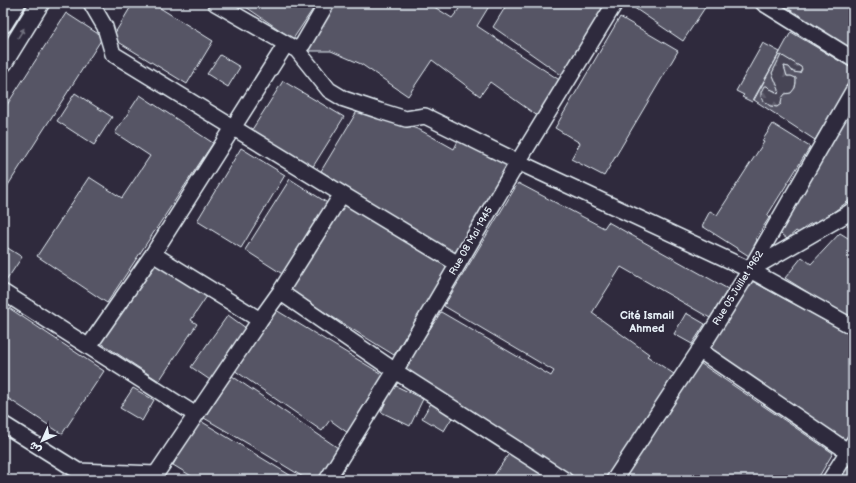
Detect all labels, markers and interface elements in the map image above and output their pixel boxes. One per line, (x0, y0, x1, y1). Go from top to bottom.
one-way arrow (18, 27, 25, 39)
street label: Rue 08 Mai 1945 (447, 205, 495, 277)
street label: Rue 05 Juillet 1962 (710, 248, 766, 328)
district label: Cité Ismail Ahmed (620, 309, 674, 335)
north arrow (22, 421, 62, 461)
text: ش (26, 439, 44, 457)

